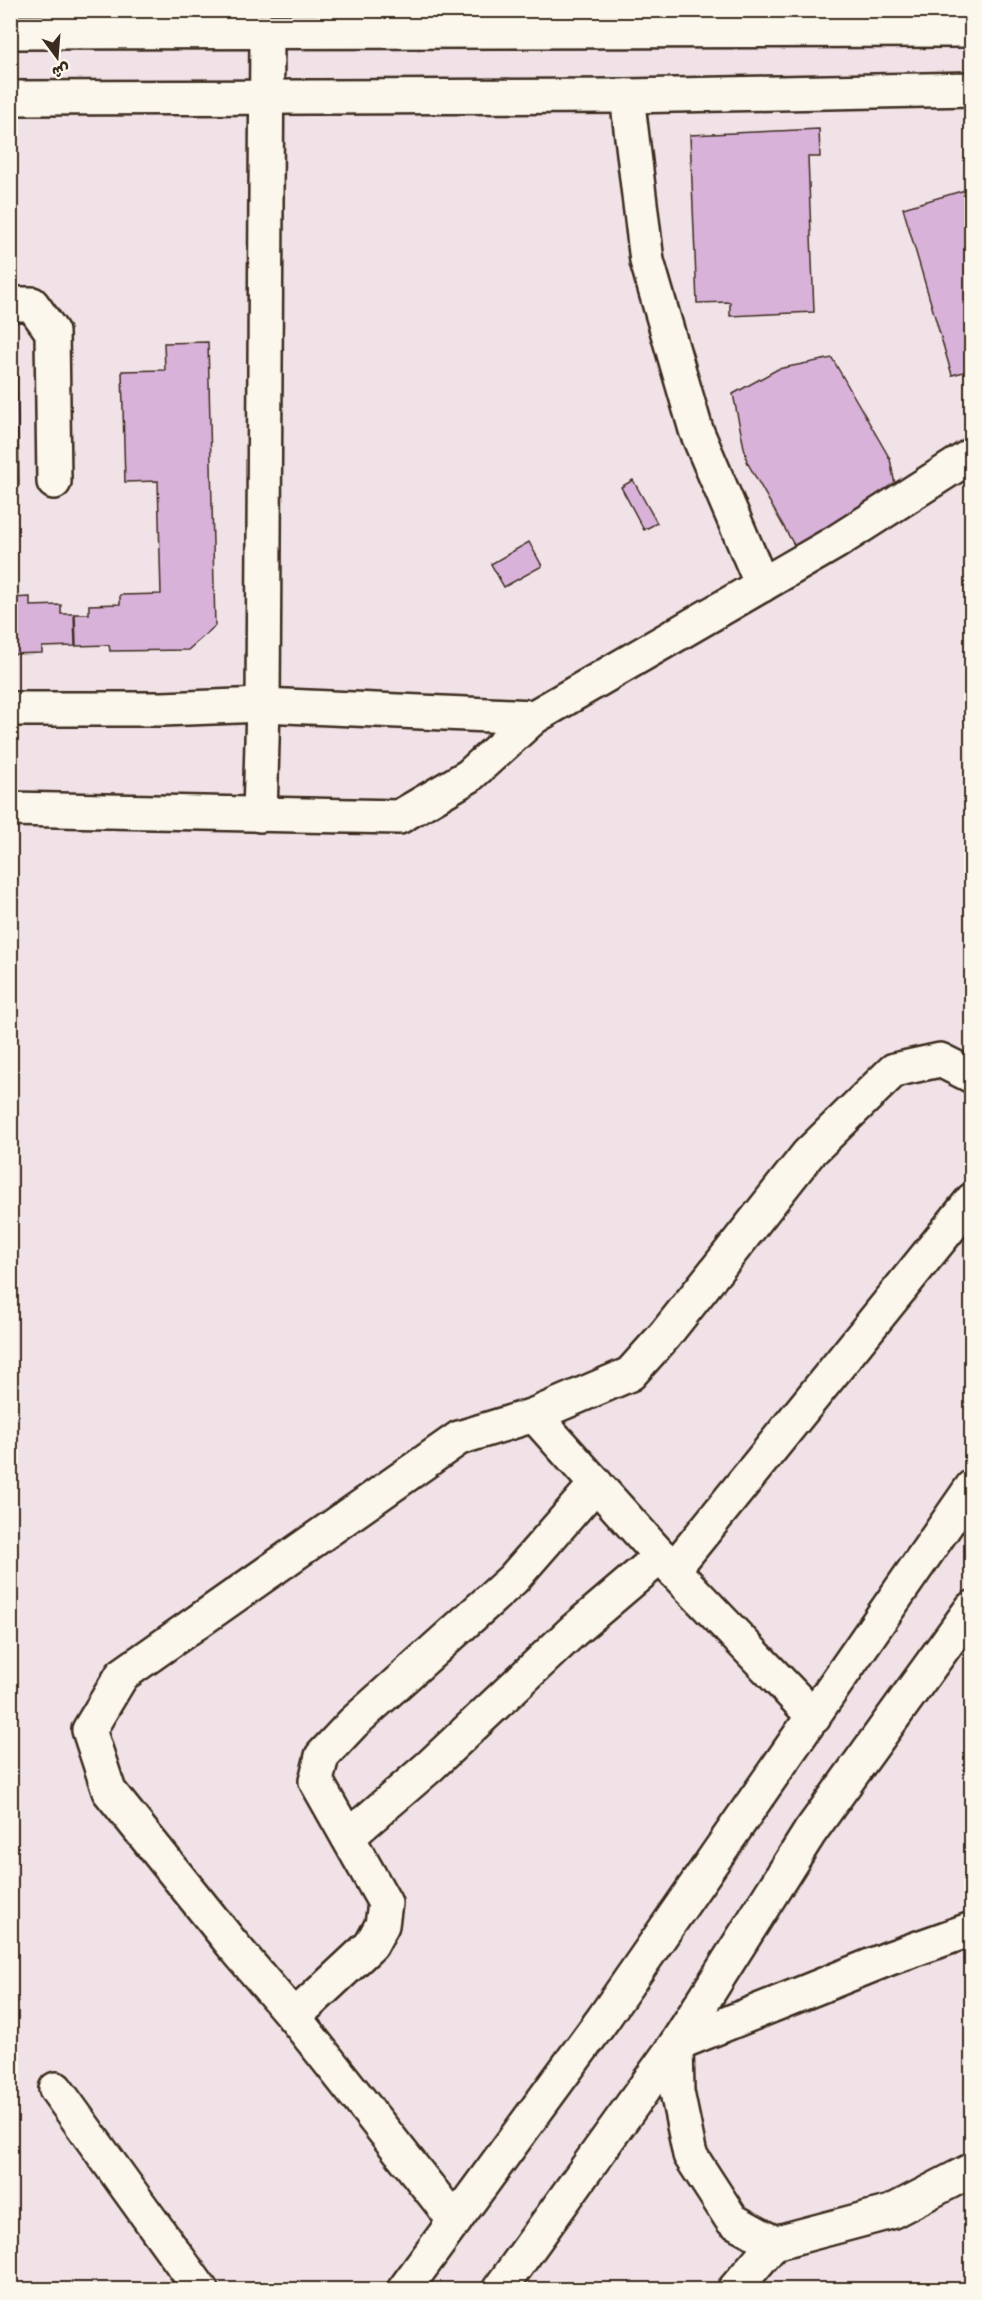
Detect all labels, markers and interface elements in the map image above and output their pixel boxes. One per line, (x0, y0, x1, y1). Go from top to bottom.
north arrow (27, 27, 87, 87)
text: ش (49, 56, 72, 83)

